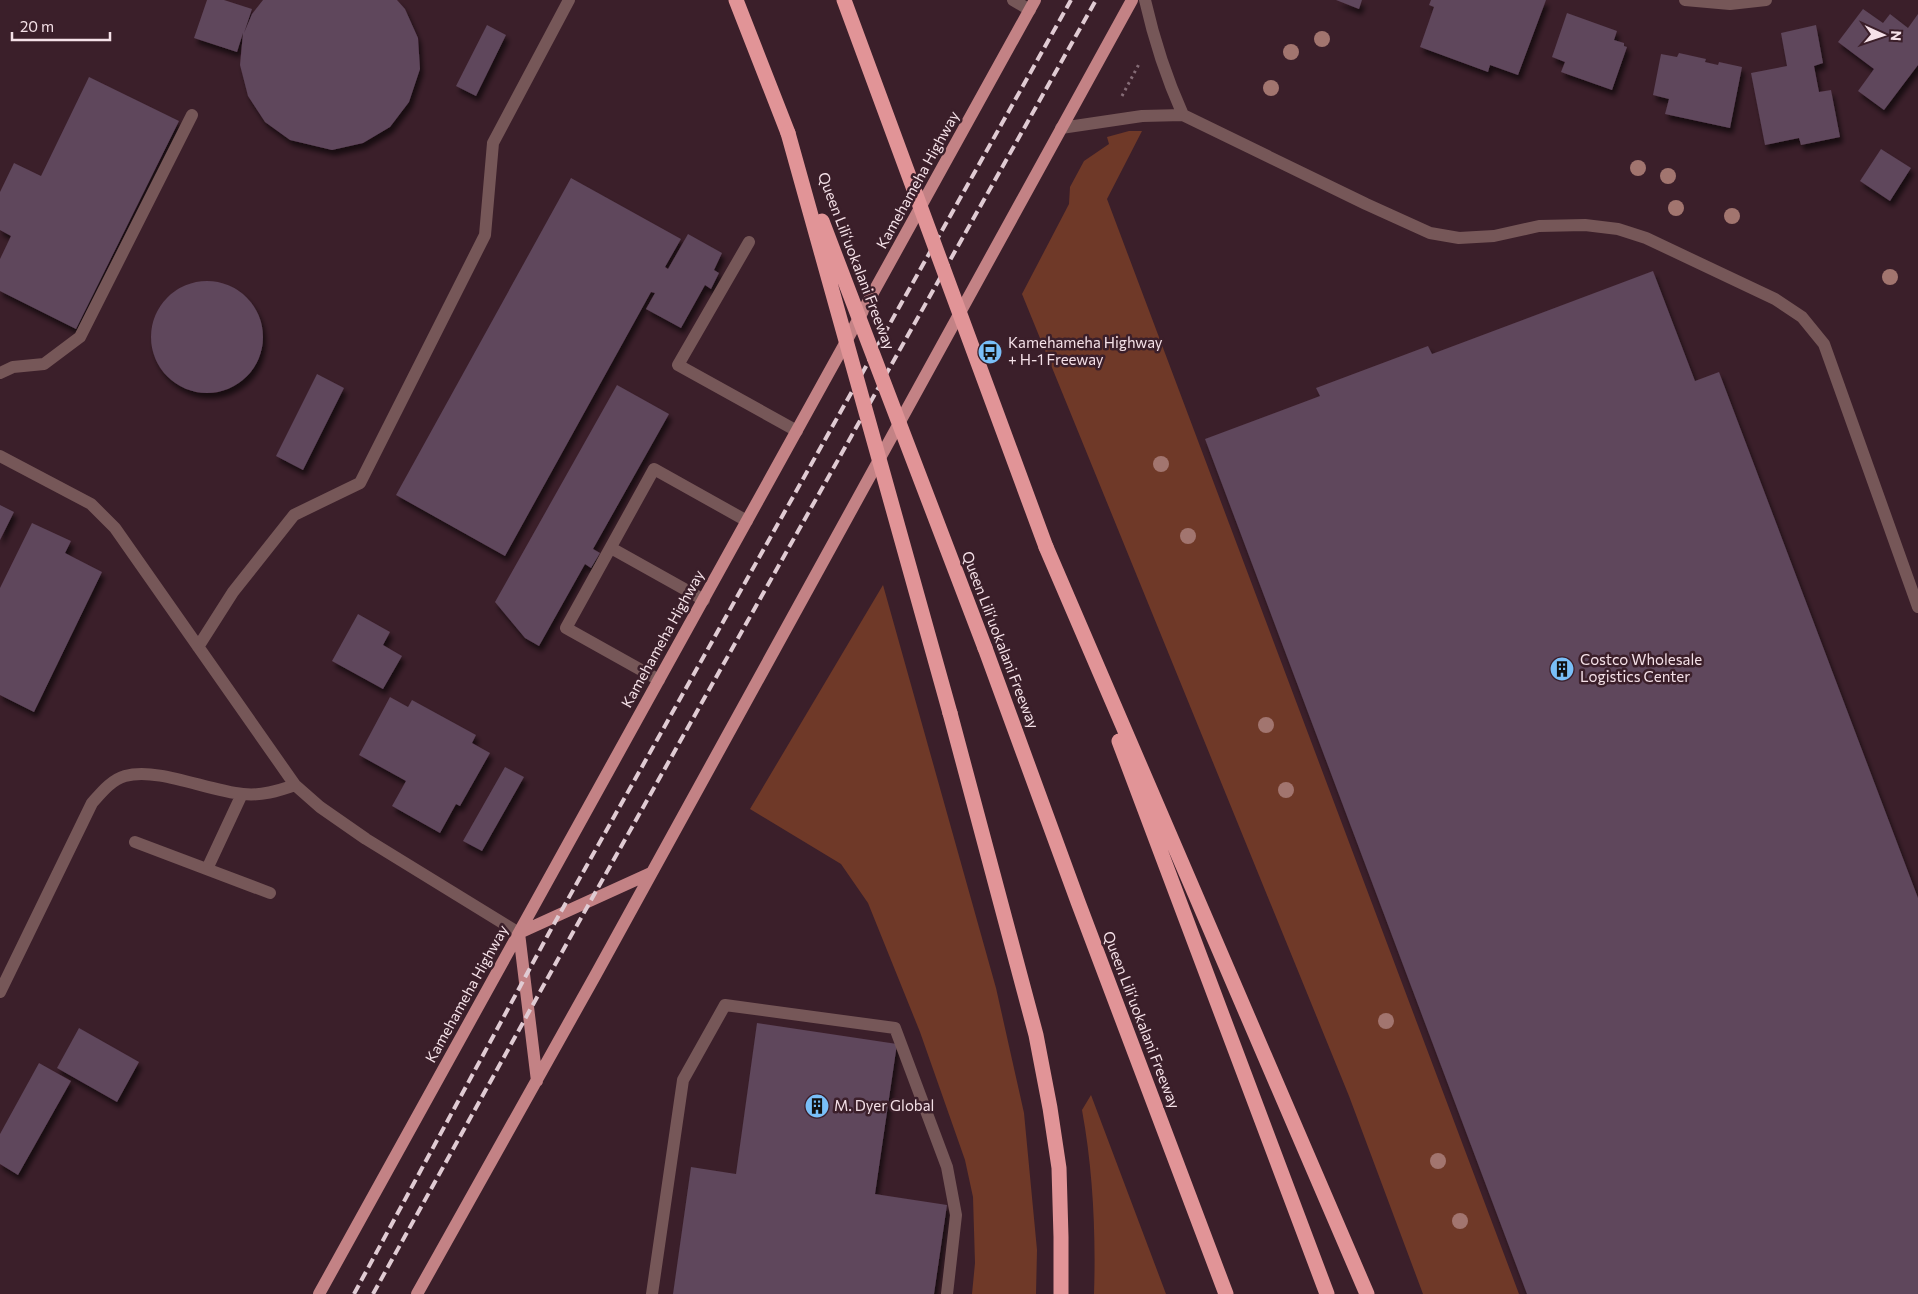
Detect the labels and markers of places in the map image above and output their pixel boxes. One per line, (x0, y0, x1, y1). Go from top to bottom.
place label: Kamehameha Highway + H-1 Freeway (1008, 333, 1163, 368)
bus stop icon: Kamehameha Highway + H-1 Freeway (977, 339, 1003, 365)
place label: Costco Wholesale Logistics Center (1580, 650, 1702, 685)
building icon: Costco Wholesale Logistics Center (1549, 656, 1575, 682)
building icon: M. Dyer Global (804, 1093, 830, 1119)
place label: M. Dyer Global (834, 1096, 934, 1114)

